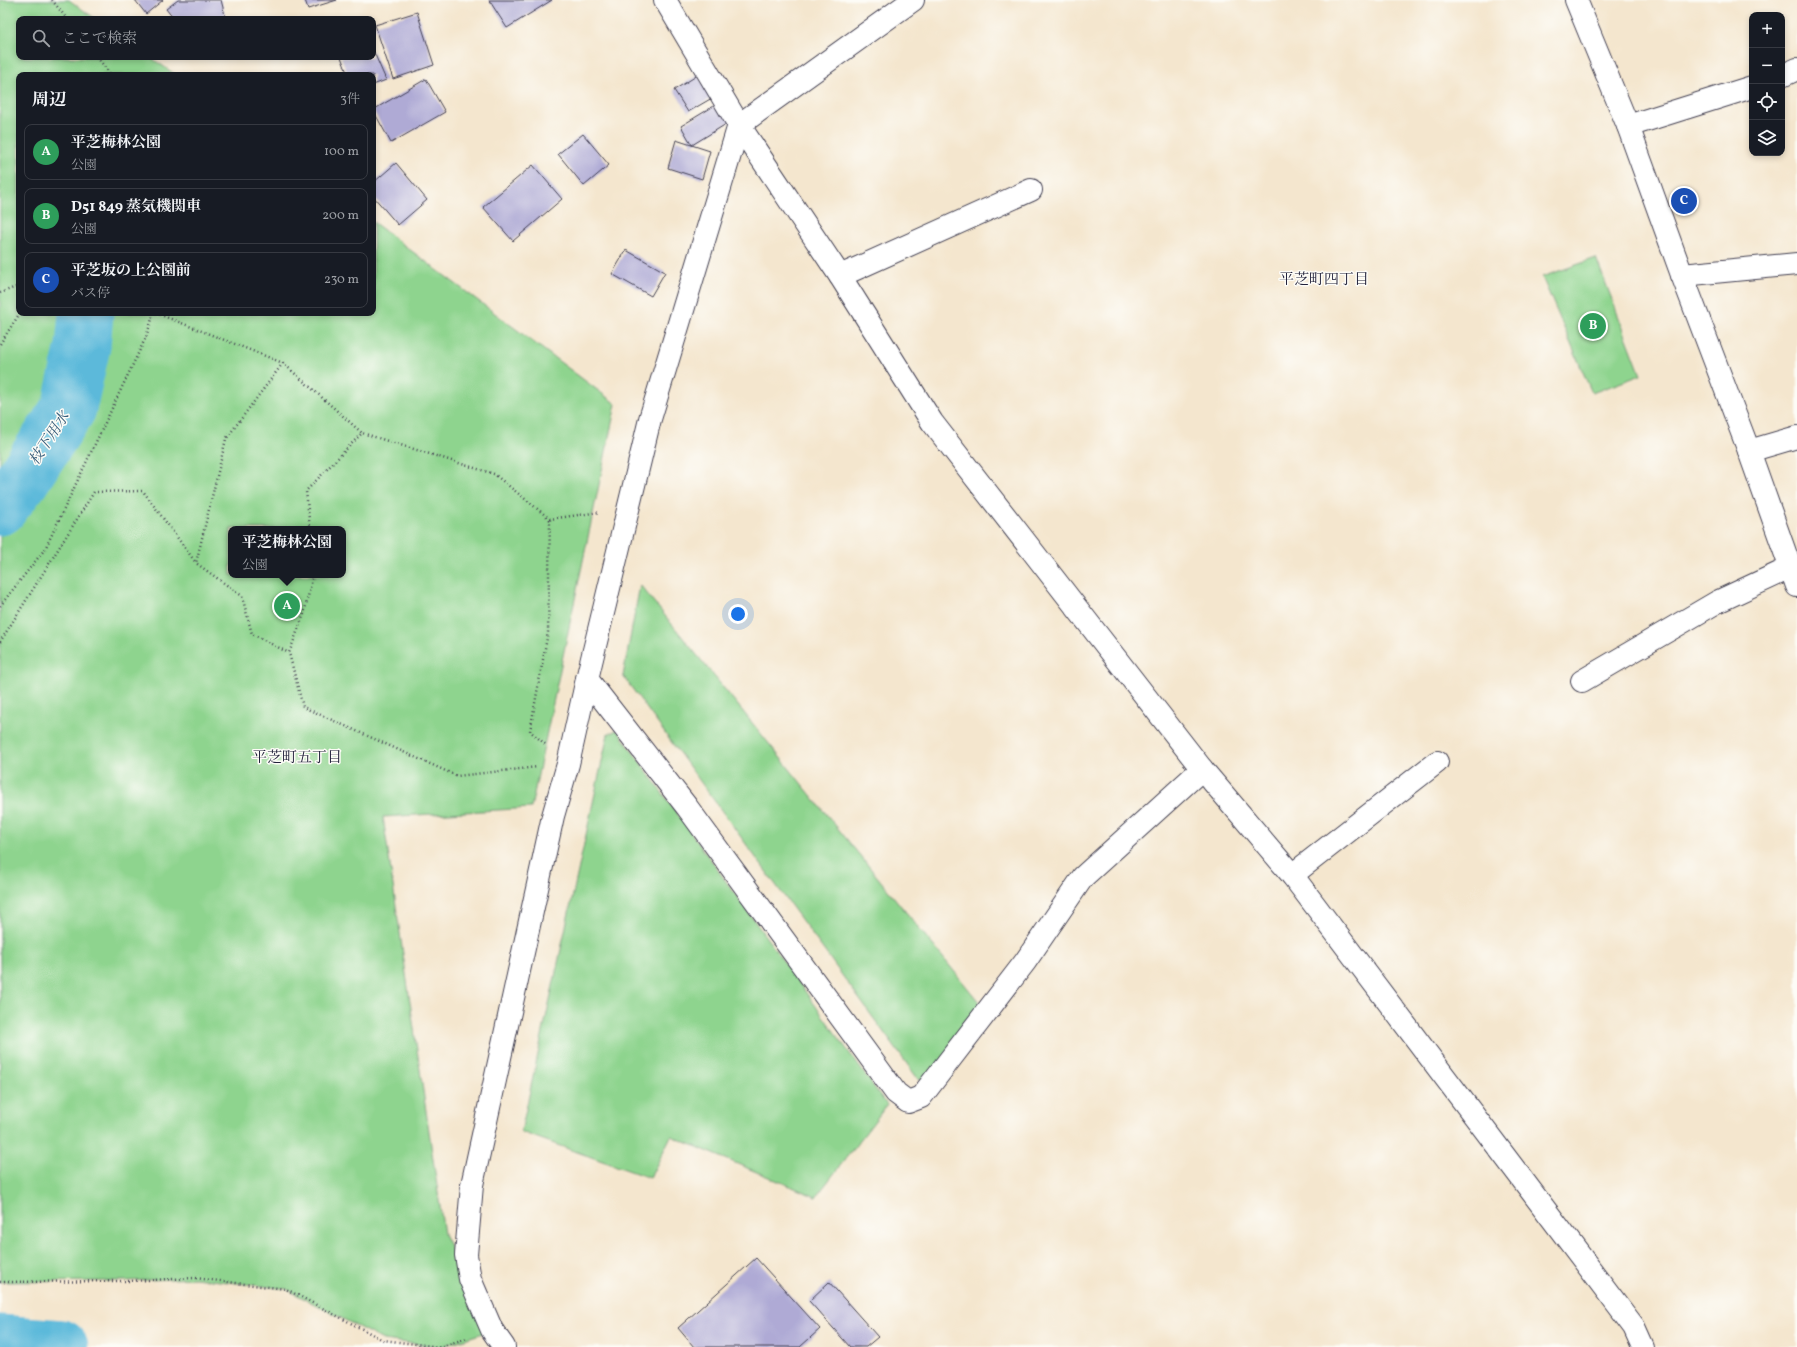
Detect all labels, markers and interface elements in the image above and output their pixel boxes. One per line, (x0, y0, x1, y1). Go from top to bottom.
map controls (1749, 12, 1785, 156)
button: + (1749, 12, 1785, 48)
search box (16, 16, 376, 60)
icon: search (30, 27, 52, 49)
text: ここで検索 (62, 29, 137, 50)
button: − (1749, 48, 1785, 84)
button: locate (1749, 84, 1785, 120)
text: 周辺 (32, 89, 66, 112)
text: 3件 (340, 91, 360, 109)
button: layers (1749, 120, 1785, 156)
text: 平芝梅林公園 (71, 133, 161, 154)
text: A (41, 143, 51, 161)
text: 100 m (324, 143, 359, 161)
text: 公園 (71, 157, 97, 175)
pin: C (1671, 186, 1697, 216)
text: D51 849 蒸気機関車 (71, 197, 201, 218)
text: B (42, 207, 50, 225)
text: 200 m (322, 207, 359, 225)
text: 公園 (71, 221, 97, 239)
text: 平芝坂の上公園前 (71, 261, 191, 282)
district label: 平芝町四丁目 (1279, 270, 1369, 291)
text: C (42, 271, 50, 289)
text: 230 m (324, 271, 359, 289)
text: バス停 (71, 285, 110, 303)
pin: B (1580, 311, 1606, 341)
water label: 枝下用水 (25, 406, 76, 470)
popup (228, 526, 346, 578)
text: 平芝梅林公園 (242, 533, 332, 554)
text: 公園 (242, 557, 268, 575)
pin: A (274, 591, 300, 621)
your location (728, 604, 748, 624)
district label: 平芝町五丁目 (252, 748, 342, 769)

